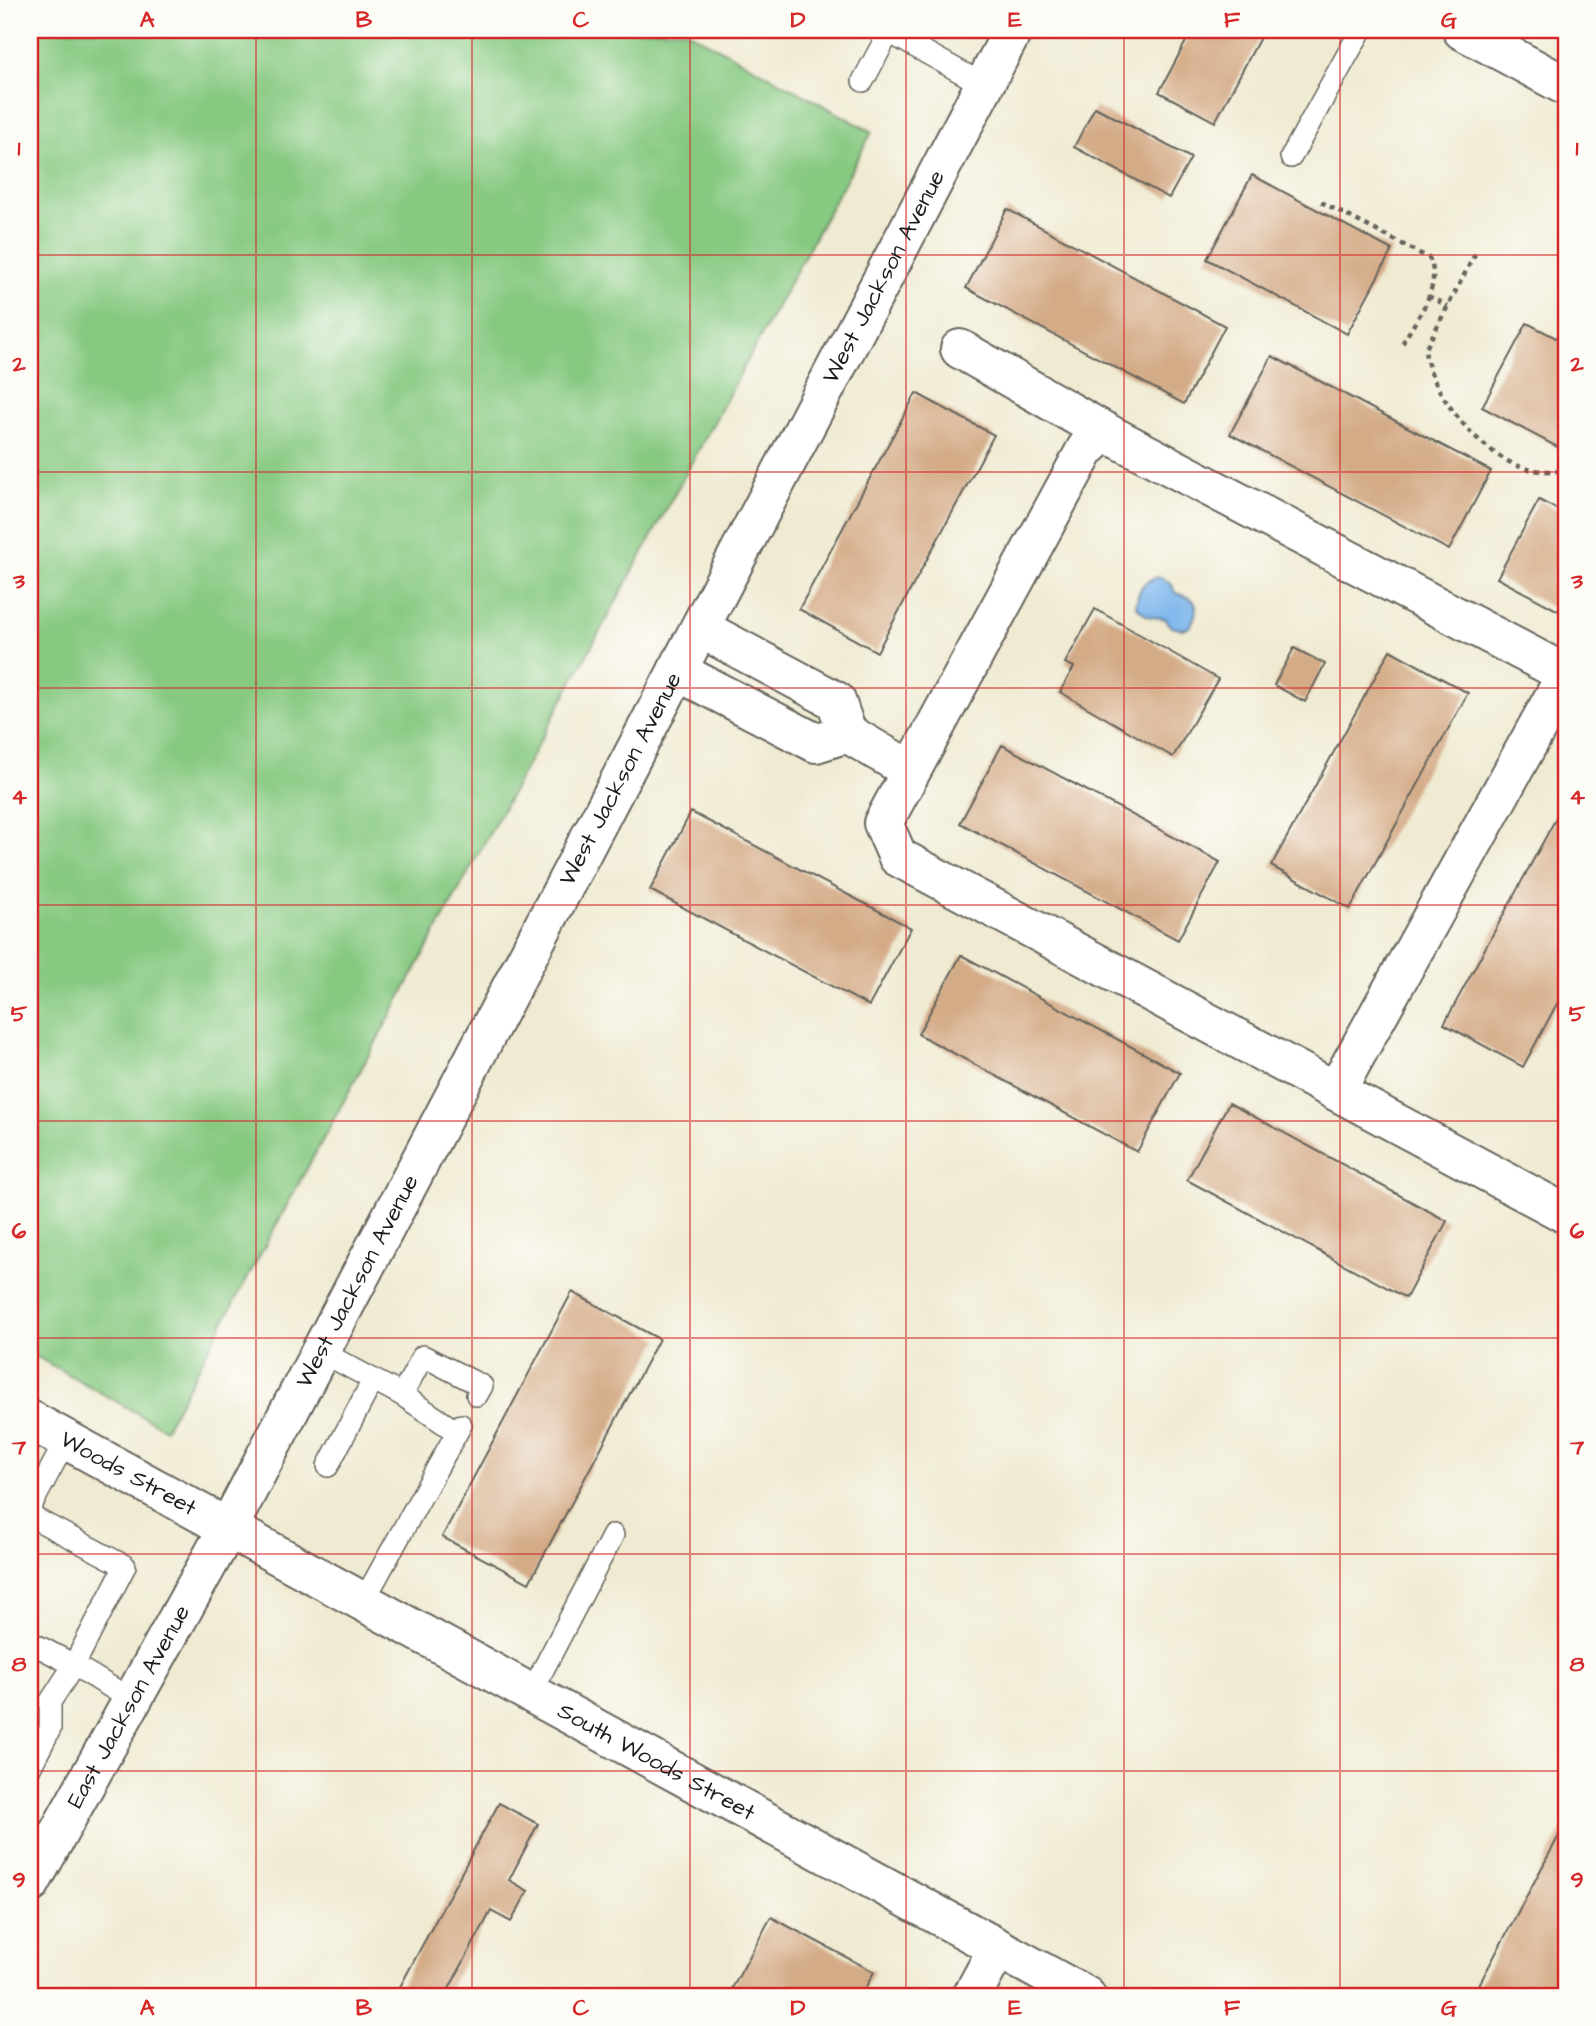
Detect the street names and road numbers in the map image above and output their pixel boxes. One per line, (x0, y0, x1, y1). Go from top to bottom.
street label: West Jackson Avenue (815, 164, 953, 389)
street label: West Jackson Avenue (551, 667, 690, 891)
street label: West Jackson Avenue (288, 1169, 426, 1393)
street label: Woods Street (54, 1423, 203, 1524)
street label: East Jackson Avenue (59, 1599, 198, 1814)
street label: South Woods Street (552, 1695, 761, 1829)

